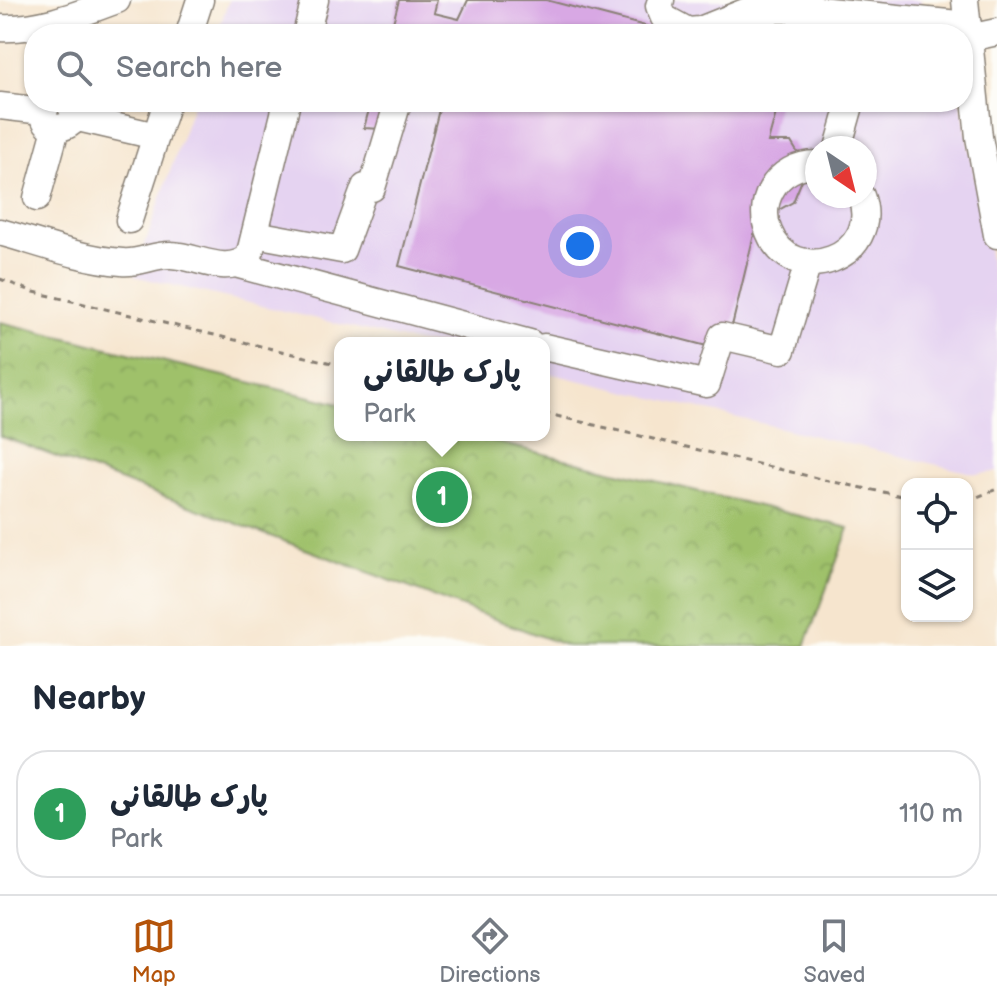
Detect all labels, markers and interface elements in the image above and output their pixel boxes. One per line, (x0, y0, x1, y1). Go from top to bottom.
search box (24, 24, 973, 112)
icon: search (52, 46, 96, 90)
text: Search here (116, 50, 282, 86)
north arrow (805, 136, 877, 208)
your location (560, 226, 600, 266)
popup (334, 337, 550, 441)
text: پارک طالقانی (363, 355, 521, 391)
text: Park (363, 399, 415, 430)
pin: 1 (416, 467, 468, 527)
map controls (901, 478, 973, 622)
button: locate (901, 478, 973, 550)
button: layers (901, 550, 973, 622)
text: Nearby (32, 678, 146, 719)
text: پارک طالقانی (110, 780, 268, 816)
text: 1 (55, 799, 65, 830)
text: 110 m (899, 799, 963, 830)
text: Park (110, 824, 162, 855)
tab: Map (132, 914, 176, 989)
tab: Directions (439, 914, 540, 989)
tab: Saved (804, 914, 865, 989)

